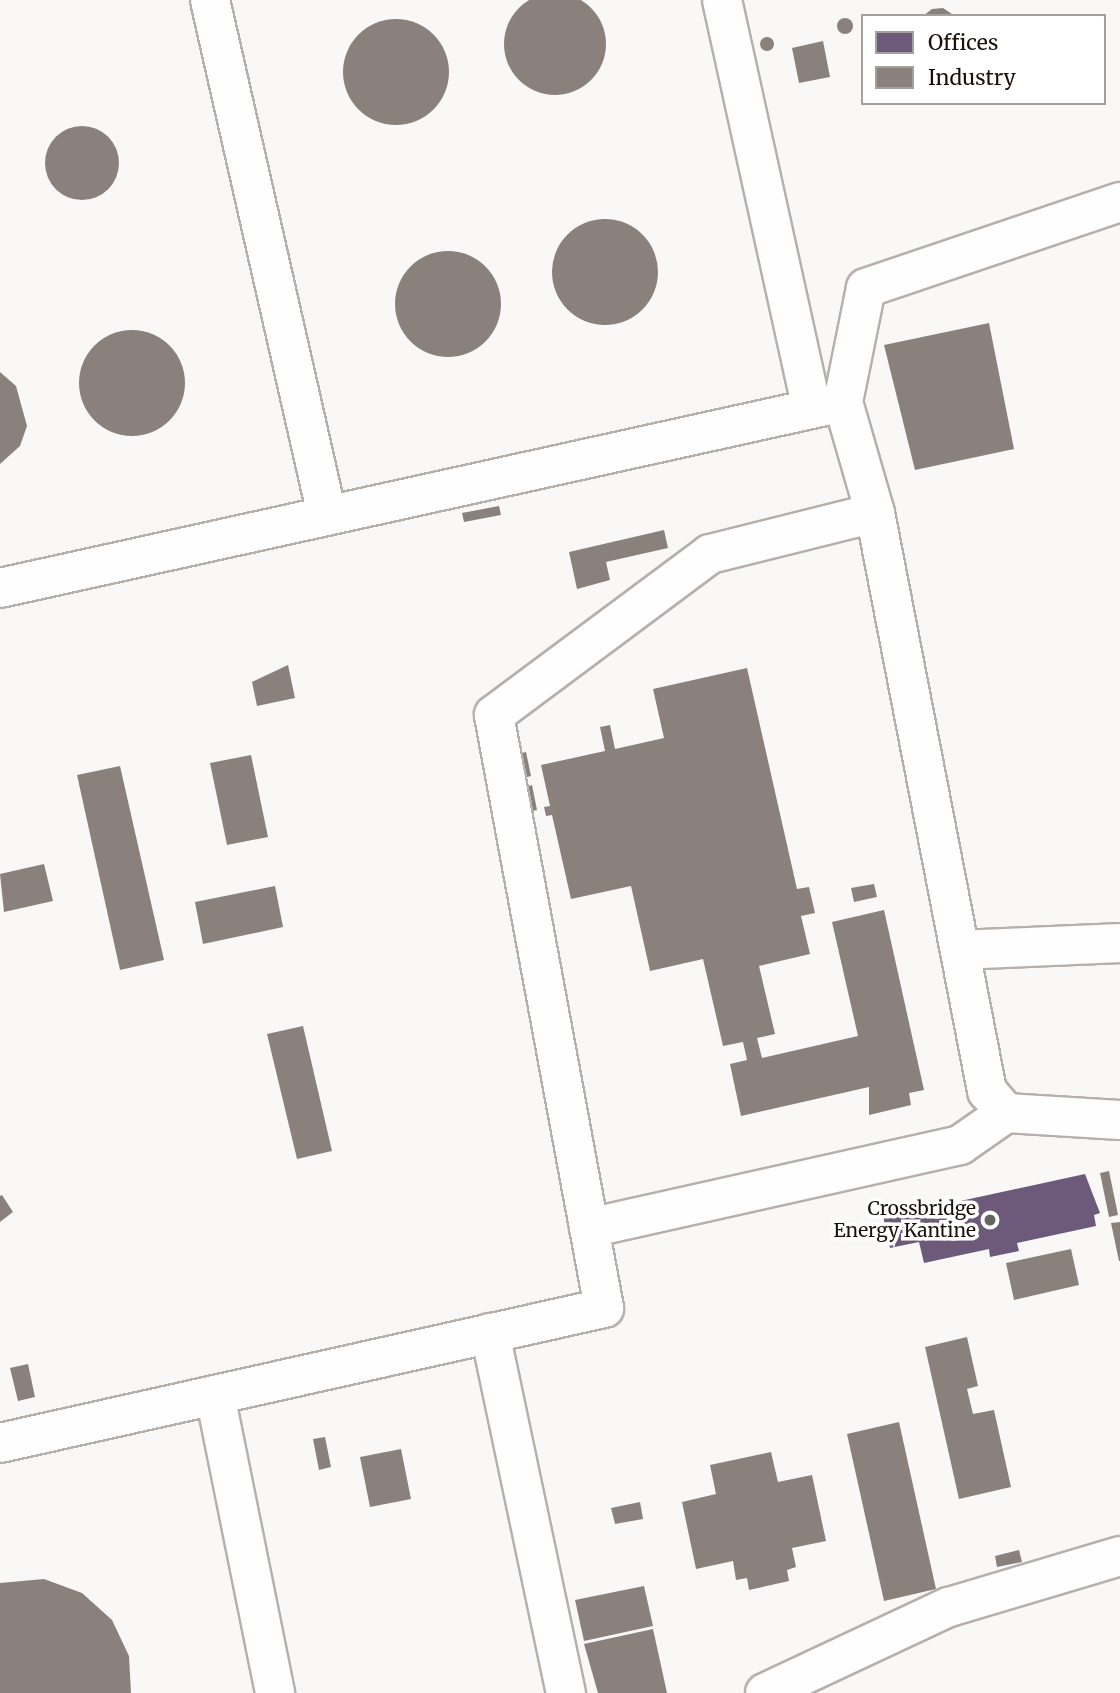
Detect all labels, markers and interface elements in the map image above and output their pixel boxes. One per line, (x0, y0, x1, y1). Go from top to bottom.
legend (861, 14, 1106, 105)
text: Offices (928, 29, 998, 56)
text: Industry (928, 64, 1016, 91)
place label: Crossbridge Energy Kantine (834, 1198, 976, 1242)
marker: Crossbridge Energy Kantine (982, 1212, 998, 1228)

